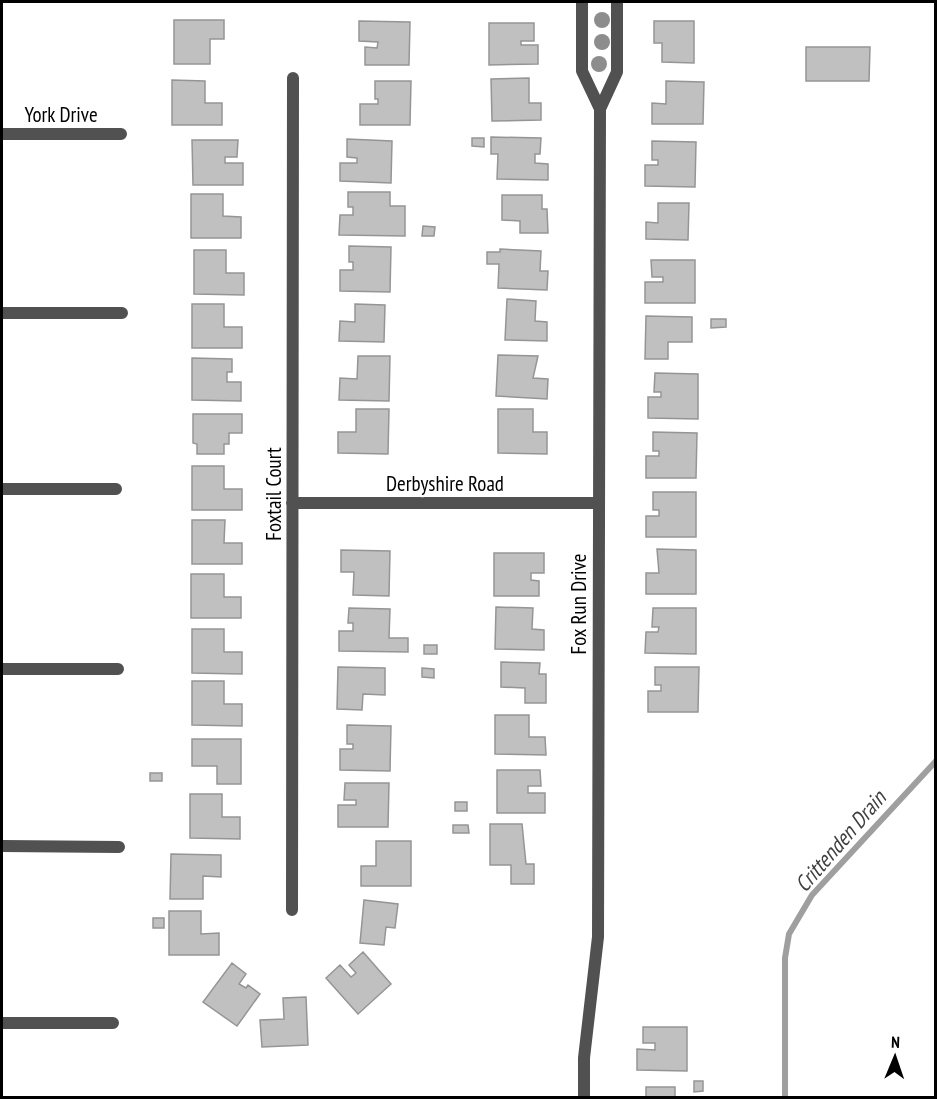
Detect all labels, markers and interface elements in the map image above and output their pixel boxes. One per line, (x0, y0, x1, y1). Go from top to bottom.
street label: York Drive (24, 101, 98, 128)
street label: Foxtail Court (260, 447, 287, 541)
street label: Derbyshire Road (386, 470, 504, 497)
street label: Fox Run Drive (565, 554, 592, 654)
water label: Crittenden Drain (788, 784, 892, 897)
north arrow (865, 1027, 925, 1087)
text: N (891, 1032, 900, 1052)

